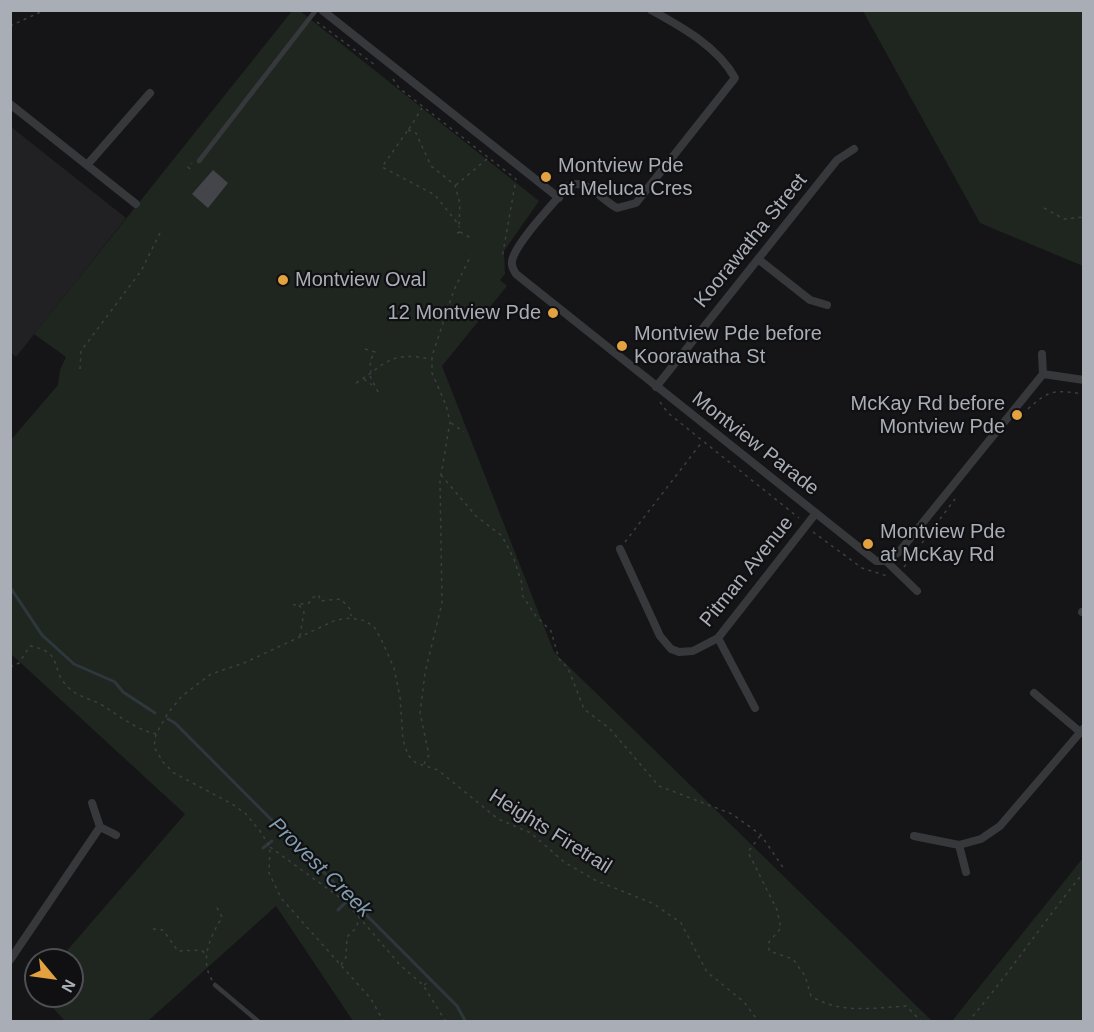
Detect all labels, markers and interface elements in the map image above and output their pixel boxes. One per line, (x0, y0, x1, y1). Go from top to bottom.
place label: Montview Pde at Meluca Cres (558, 154, 692, 201)
street label: Koorawatha Street (690, 169, 812, 313)
marker: Montview Pde at Meluca Cres (539, 170, 553, 184)
place label: Montview Oval (295, 268, 426, 292)
marker: Montview Oval (276, 273, 290, 287)
place label: 12 Montview Pde (388, 301, 541, 325)
marker: 12 Montview Pde (546, 306, 560, 320)
place label: Montview Pde before Koorawatha St (634, 322, 822, 369)
marker: Montview Pde before Koorawatha St (615, 339, 629, 353)
street label: Montview Parade (687, 387, 823, 501)
place label: McKay Rd before Montview Pde (850, 392, 1005, 439)
marker: McKay Rd before Montview Pde (1010, 408, 1024, 422)
street label: Pitman Avenue (695, 512, 799, 632)
place label: Montview Pde at McKay Rd (880, 520, 1006, 567)
marker: Montview Pde at McKay Rd (861, 537, 875, 551)
street label: Heights Firetrail (484, 785, 616, 879)
water label: Provest Creek (263, 813, 377, 923)
north arrow (24, 948, 84, 1008)
text: N (58, 977, 79, 995)

